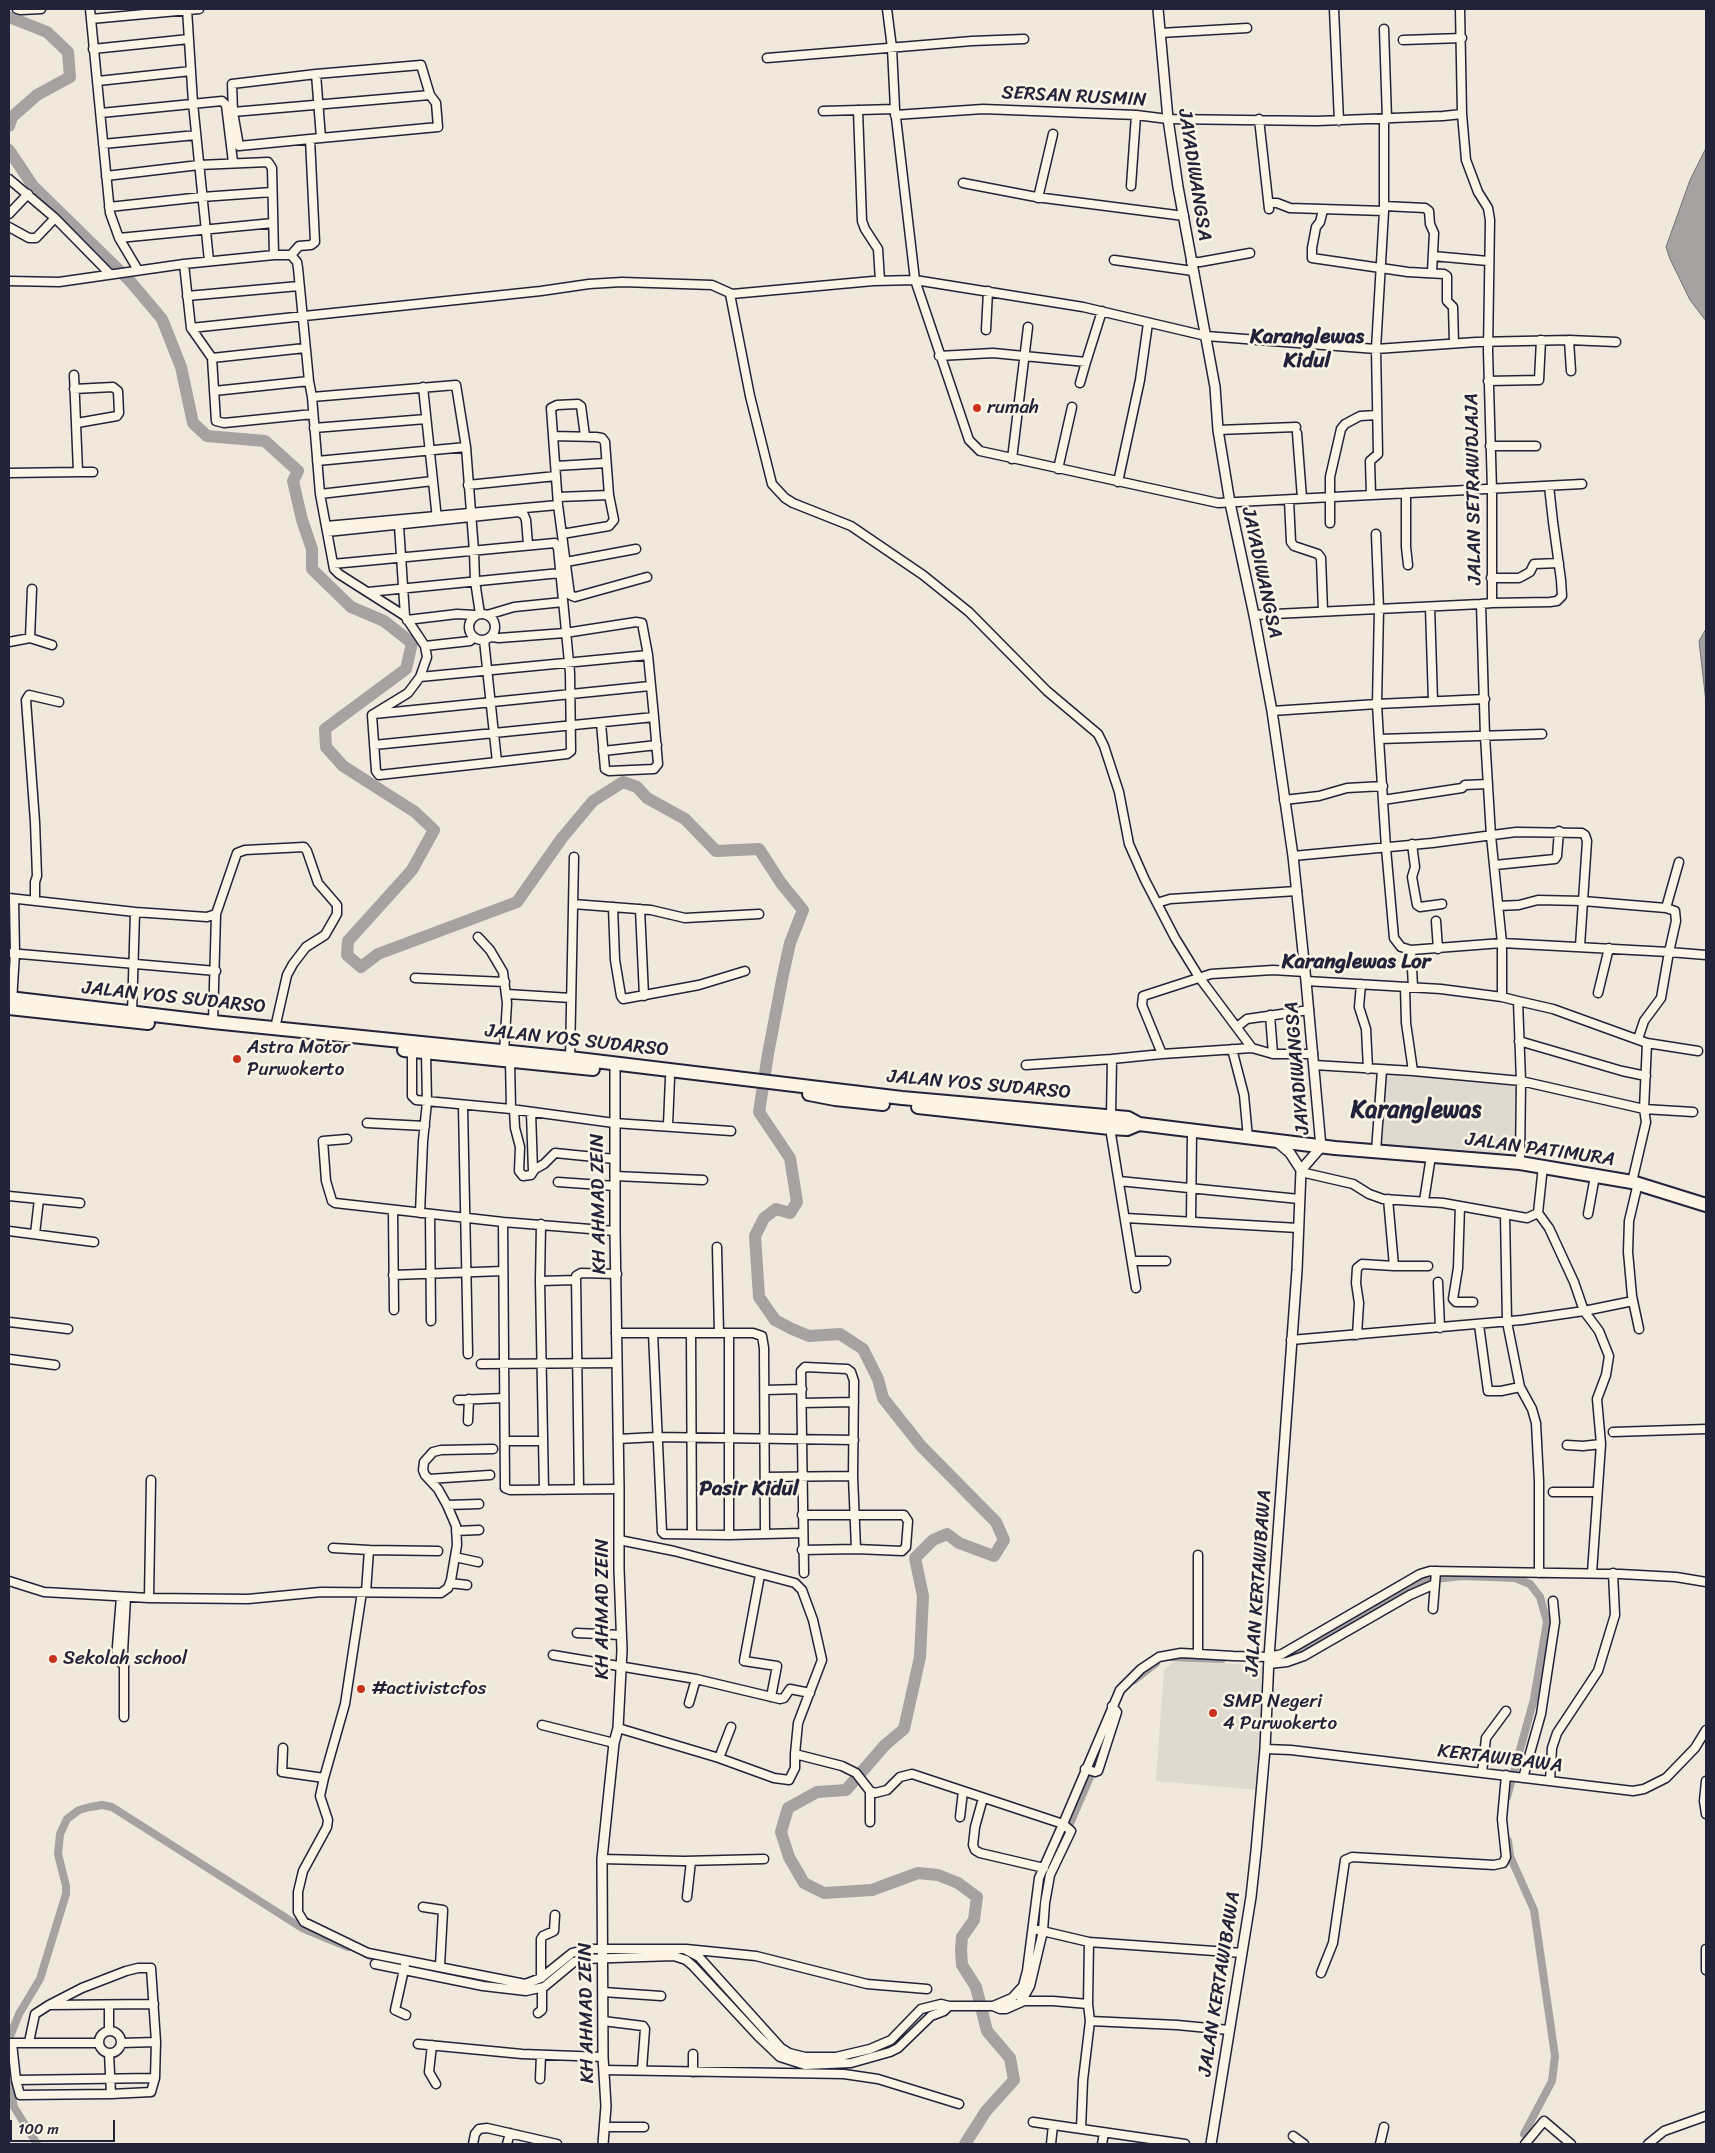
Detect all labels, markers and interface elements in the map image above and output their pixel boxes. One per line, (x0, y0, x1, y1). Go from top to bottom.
street label: SERSAN RUSMIN (1001, 82, 1147, 112)
street label: JAYADIWANGSA (1172, 107, 1216, 243)
district label: Karanglewas Kidul (1250, 325, 1364, 375)
street label: JALAN SETRAWIDJAJA (1461, 393, 1487, 585)
place label: rumah (987, 397, 1039, 419)
marker: rumah (971, 402, 983, 414)
street label: JAYADIWANGSA (1236, 505, 1286, 641)
district label: Karanglewas Lor (1282, 950, 1430, 976)
street label: JALAN YOS SUDARSO (81, 977, 267, 1019)
street label: JAYADIWANGSA (1281, 1001, 1315, 1135)
street label: JALAN YOS SUDARSO (484, 1020, 670, 1062)
place label: Astra Motor Purwokerto (247, 1037, 350, 1081)
marker: Astra Motor Purwokerto (231, 1053, 243, 1065)
street label: JALAN YOS SUDARSO (886, 1066, 1072, 1104)
district label: Karanglewas (1351, 1097, 1481, 1125)
street label: JALAN PATIMURA (1464, 1128, 1616, 1172)
street label: KH AHMAD ZEIN (586, 1133, 612, 1275)
district label: Pasir Kidul (699, 1477, 799, 1503)
street label: JALAN KERTAWIBAWA (1241, 1489, 1277, 1677)
street label: KH AHMAD ZEIN (592, 1539, 614, 1679)
place label: Sekolah school (63, 1648, 187, 1670)
marker: Sekolah school (47, 1653, 59, 1665)
place label: #activistcfos (371, 1678, 486, 1700)
marker: #activistcfos (355, 1683, 367, 1695)
place label: SMP Negeri 4 Purwokerto (1223, 1691, 1337, 1735)
marker: SMP Negeri 4 Purwokerto (1207, 1707, 1219, 1719)
street label: KERTAWIBAWA (1436, 1740, 1564, 1778)
street label: JALAN KERTAWIBAWA (1194, 1890, 1246, 2078)
street label: KH AHMAD ZEIN (574, 1942, 600, 2084)
scale bar (12, 2110, 118, 2142)
text: 100 m (18, 2116, 59, 2142)

